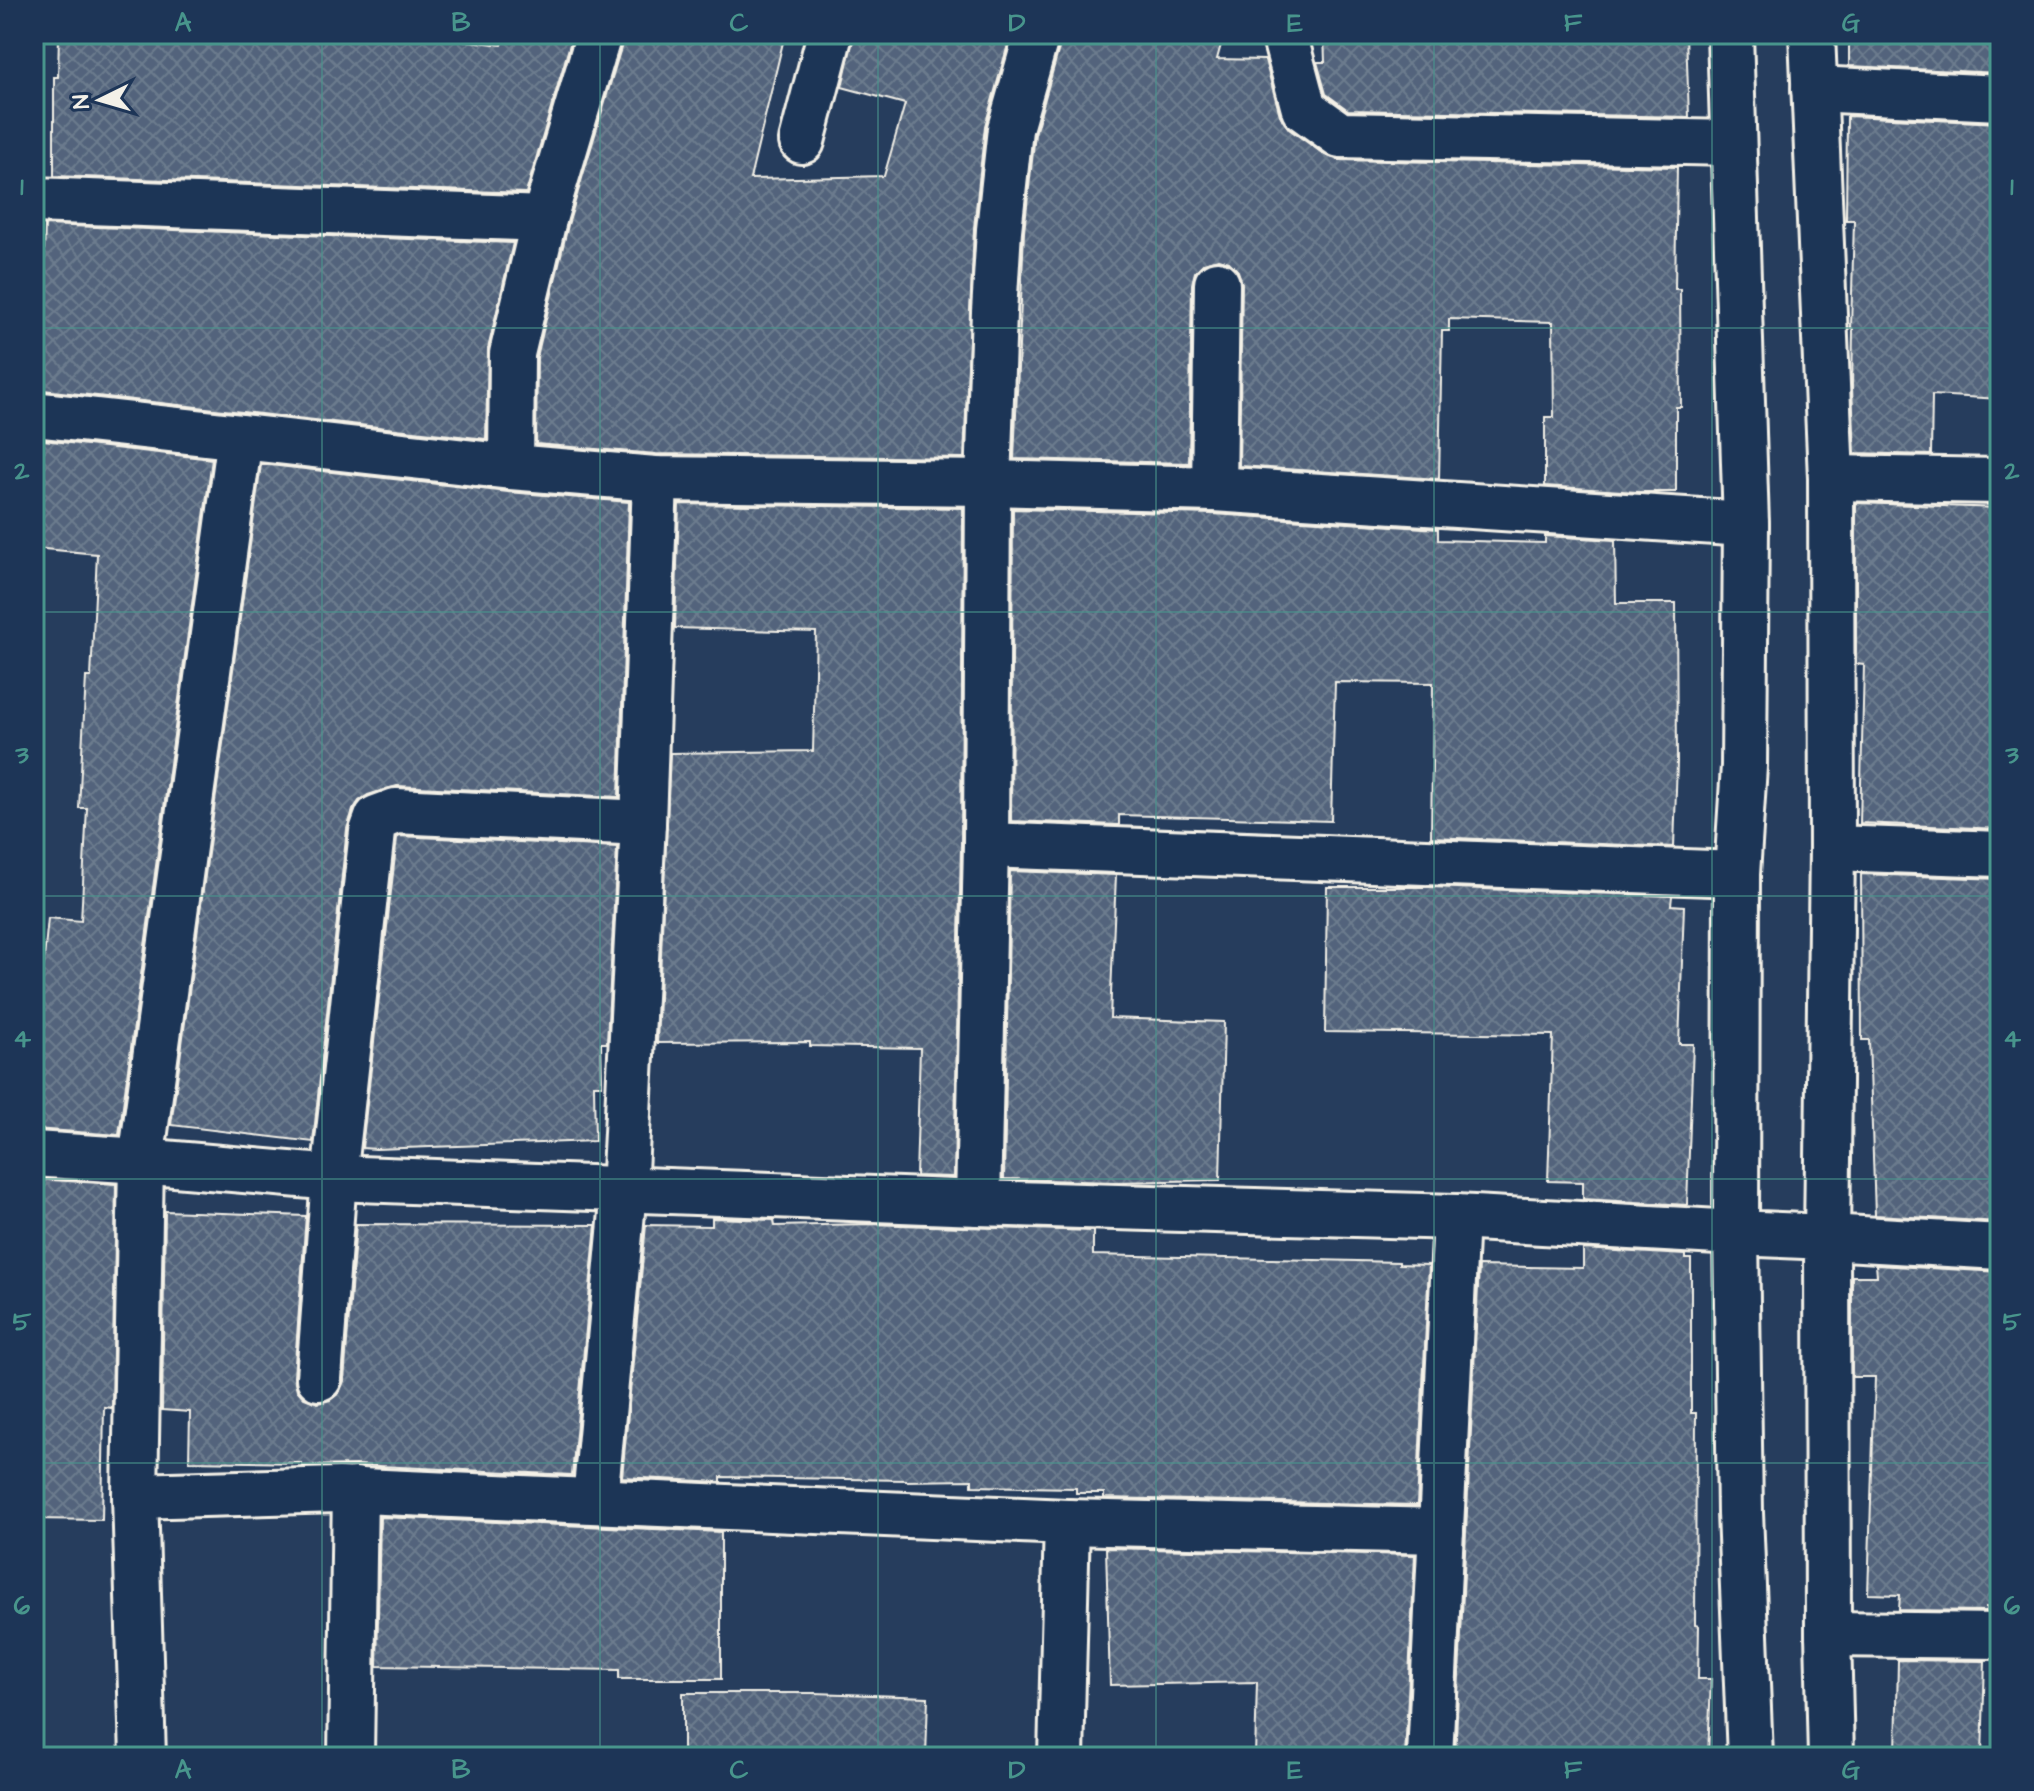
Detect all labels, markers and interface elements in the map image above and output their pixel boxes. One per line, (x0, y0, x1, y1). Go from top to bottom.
text: A (175, 5, 192, 41)
text: B (452, 5, 471, 41)
text: C (730, 5, 749, 41)
text: D (1009, 5, 1026, 41)
text: E (1287, 5, 1303, 41)
text: F (1564, 5, 1583, 41)
text: G (1842, 5, 1860, 41)
north arrow (60, 60, 140, 140)
text: N (66, 93, 98, 110)
text: 1 (20, 169, 24, 205)
text: 1 (2010, 169, 2014, 205)
text: 2 (14, 453, 30, 489)
text: 2 (2004, 453, 2020, 489)
text: 3 (14, 737, 29, 773)
text: 3 (2004, 737, 2019, 773)
text: 4 (13, 1021, 31, 1057)
text: 4 (2003, 1021, 2021, 1057)
text: 5 (13, 1304, 32, 1340)
text: 5 (2003, 1304, 2022, 1340)
text: 6 (14, 1588, 31, 1624)
text: 6 (2004, 1588, 2021, 1624)
text: A (175, 1752, 192, 1788)
text: B (452, 1752, 471, 1788)
text: C (730, 1752, 749, 1788)
text: D (1009, 1752, 1026, 1788)
text: E (1287, 1752, 1303, 1788)
text: F (1564, 1752, 1583, 1788)
text: G (1842, 1752, 1860, 1788)

